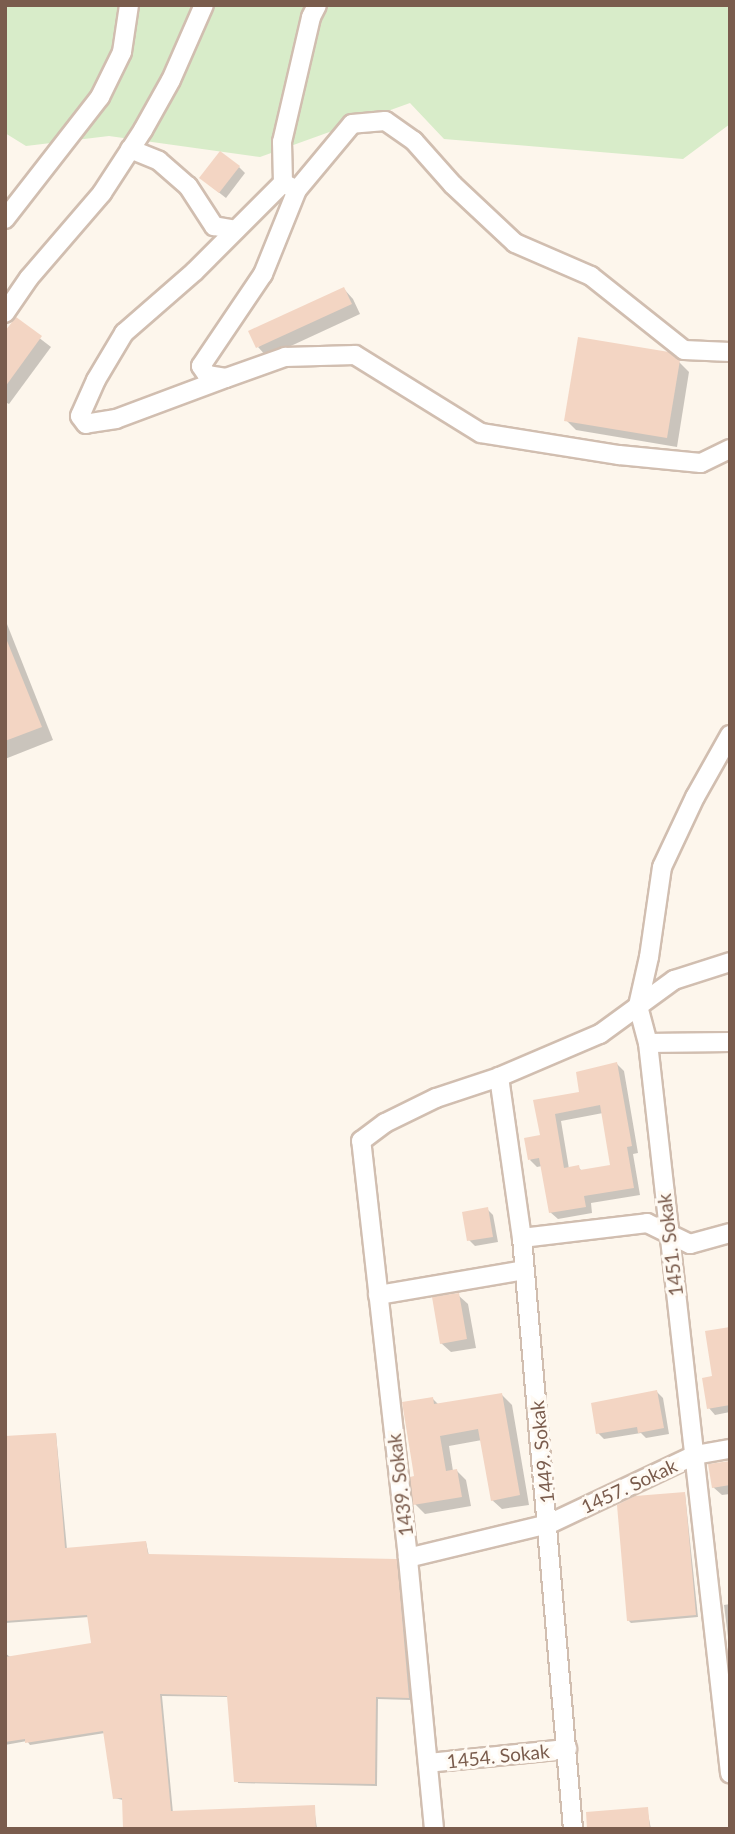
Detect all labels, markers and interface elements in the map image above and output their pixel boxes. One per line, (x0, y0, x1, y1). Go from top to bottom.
street label: 1451. Sokak (652, 1192, 688, 1298)
street label: 1449. Sokak (525, 1399, 559, 1505)
street label: 1439. Sokak (382, 1432, 418, 1538)
street label: 1457. Sokak (577, 1454, 681, 1518)
street label: 1454. Sokak (445, 1739, 551, 1773)

